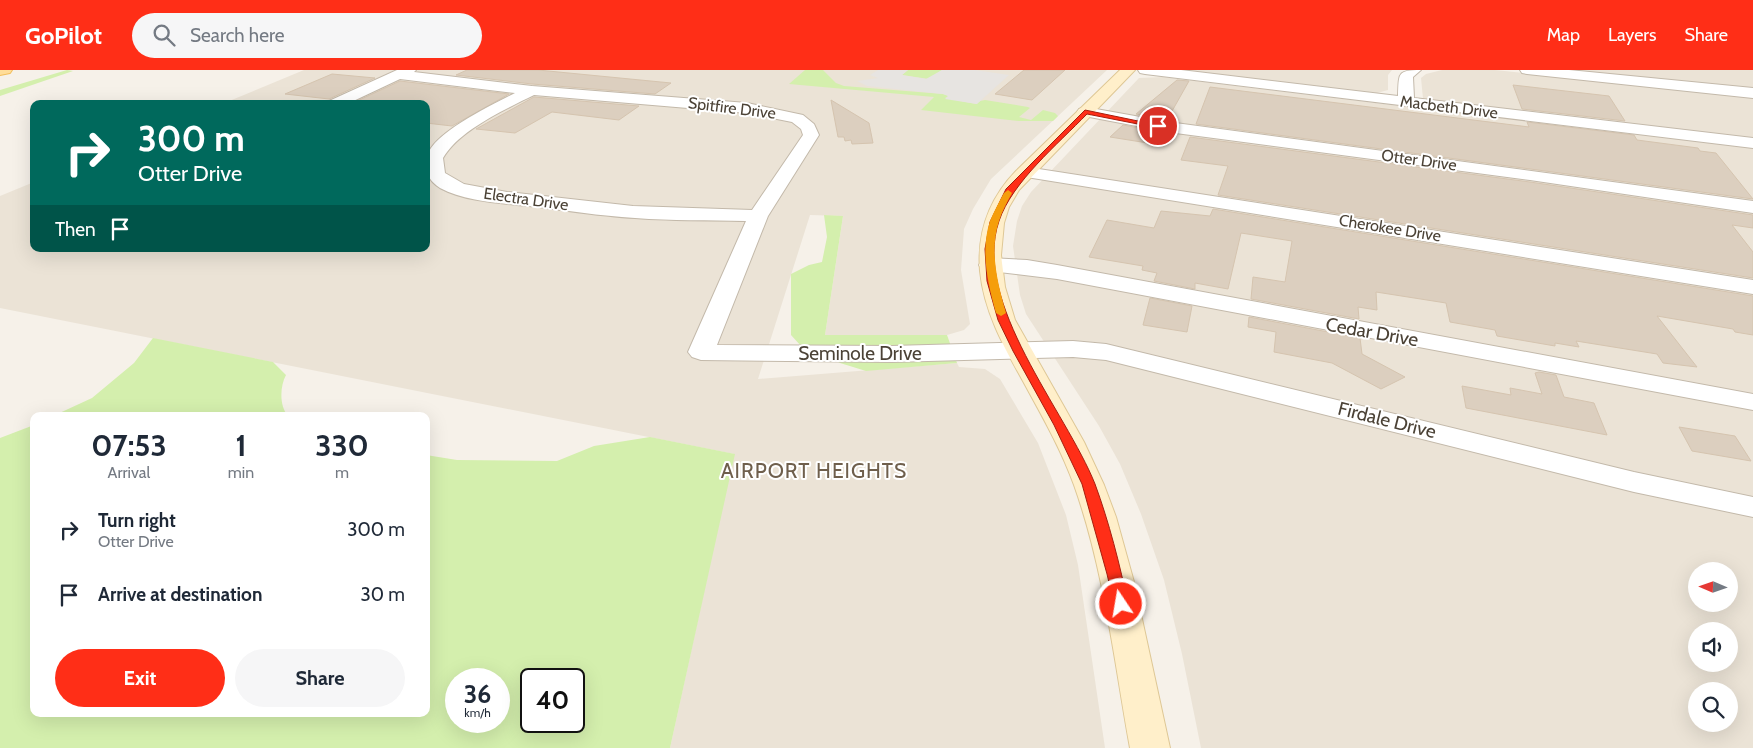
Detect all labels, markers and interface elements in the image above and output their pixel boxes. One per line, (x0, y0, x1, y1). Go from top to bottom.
search box (132, 13, 482, 58)
text: GoPilot (25, 21, 102, 50)
icon: search (150, 21, 178, 49)
text: Search here (190, 24, 284, 47)
text: Map (1547, 24, 1580, 46)
text: Layers (1608, 24, 1657, 46)
text: Share (1685, 24, 1728, 46)
street label: Macbeth Drive (1399, 92, 1499, 122)
street label: Spitfire Drive (687, 93, 777, 123)
pin (1137, 105, 1179, 147)
icon: arrive (1144, 112, 1172, 140)
text: 300 m (138, 117, 245, 160)
icon: right (55, 120, 120, 185)
street label: Otter Drive (1380, 145, 1458, 175)
text: Otter Drive (138, 160, 242, 187)
street label: Electra Drive (482, 184, 570, 214)
street label: Cherokee Drive (1338, 211, 1442, 245)
icon: arrive (106, 215, 134, 243)
text: Then (55, 218, 96, 241)
street label: Cedar Drive (1324, 313, 1420, 352)
street label: Seminole Drive (798, 342, 922, 365)
street label: Firdale Drive (1336, 397, 1439, 443)
text: 07:53 (91, 427, 167, 464)
text: 1 (235, 427, 246, 464)
text: 330 (315, 427, 369, 464)
district label: AIRPORT HEIGHTS (721, 458, 907, 483)
text: Arrival (108, 463, 150, 482)
text: min (228, 463, 254, 482)
text: m (335, 463, 349, 482)
text: Turn right (98, 509, 176, 532)
icon: right (55, 516, 83, 544)
text: 300 m (347, 518, 405, 541)
text: Otter Drive (98, 532, 174, 551)
north arrow (1688, 562, 1738, 612)
map controls (1688, 562, 1738, 732)
position arrow (1094, 577, 1146, 629)
icon: arrive (55, 581, 83, 609)
text: Arrive at destination (98, 583, 262, 606)
text: 30 m (361, 583, 405, 606)
button: sound (1688, 622, 1738, 672)
button: Exit (55, 649, 225, 707)
button: Share (235, 649, 405, 707)
speed limit sign: 40 (520, 668, 585, 733)
text: 36 (464, 679, 491, 709)
button: search (1688, 682, 1738, 732)
text: km/h (464, 705, 491, 720)

